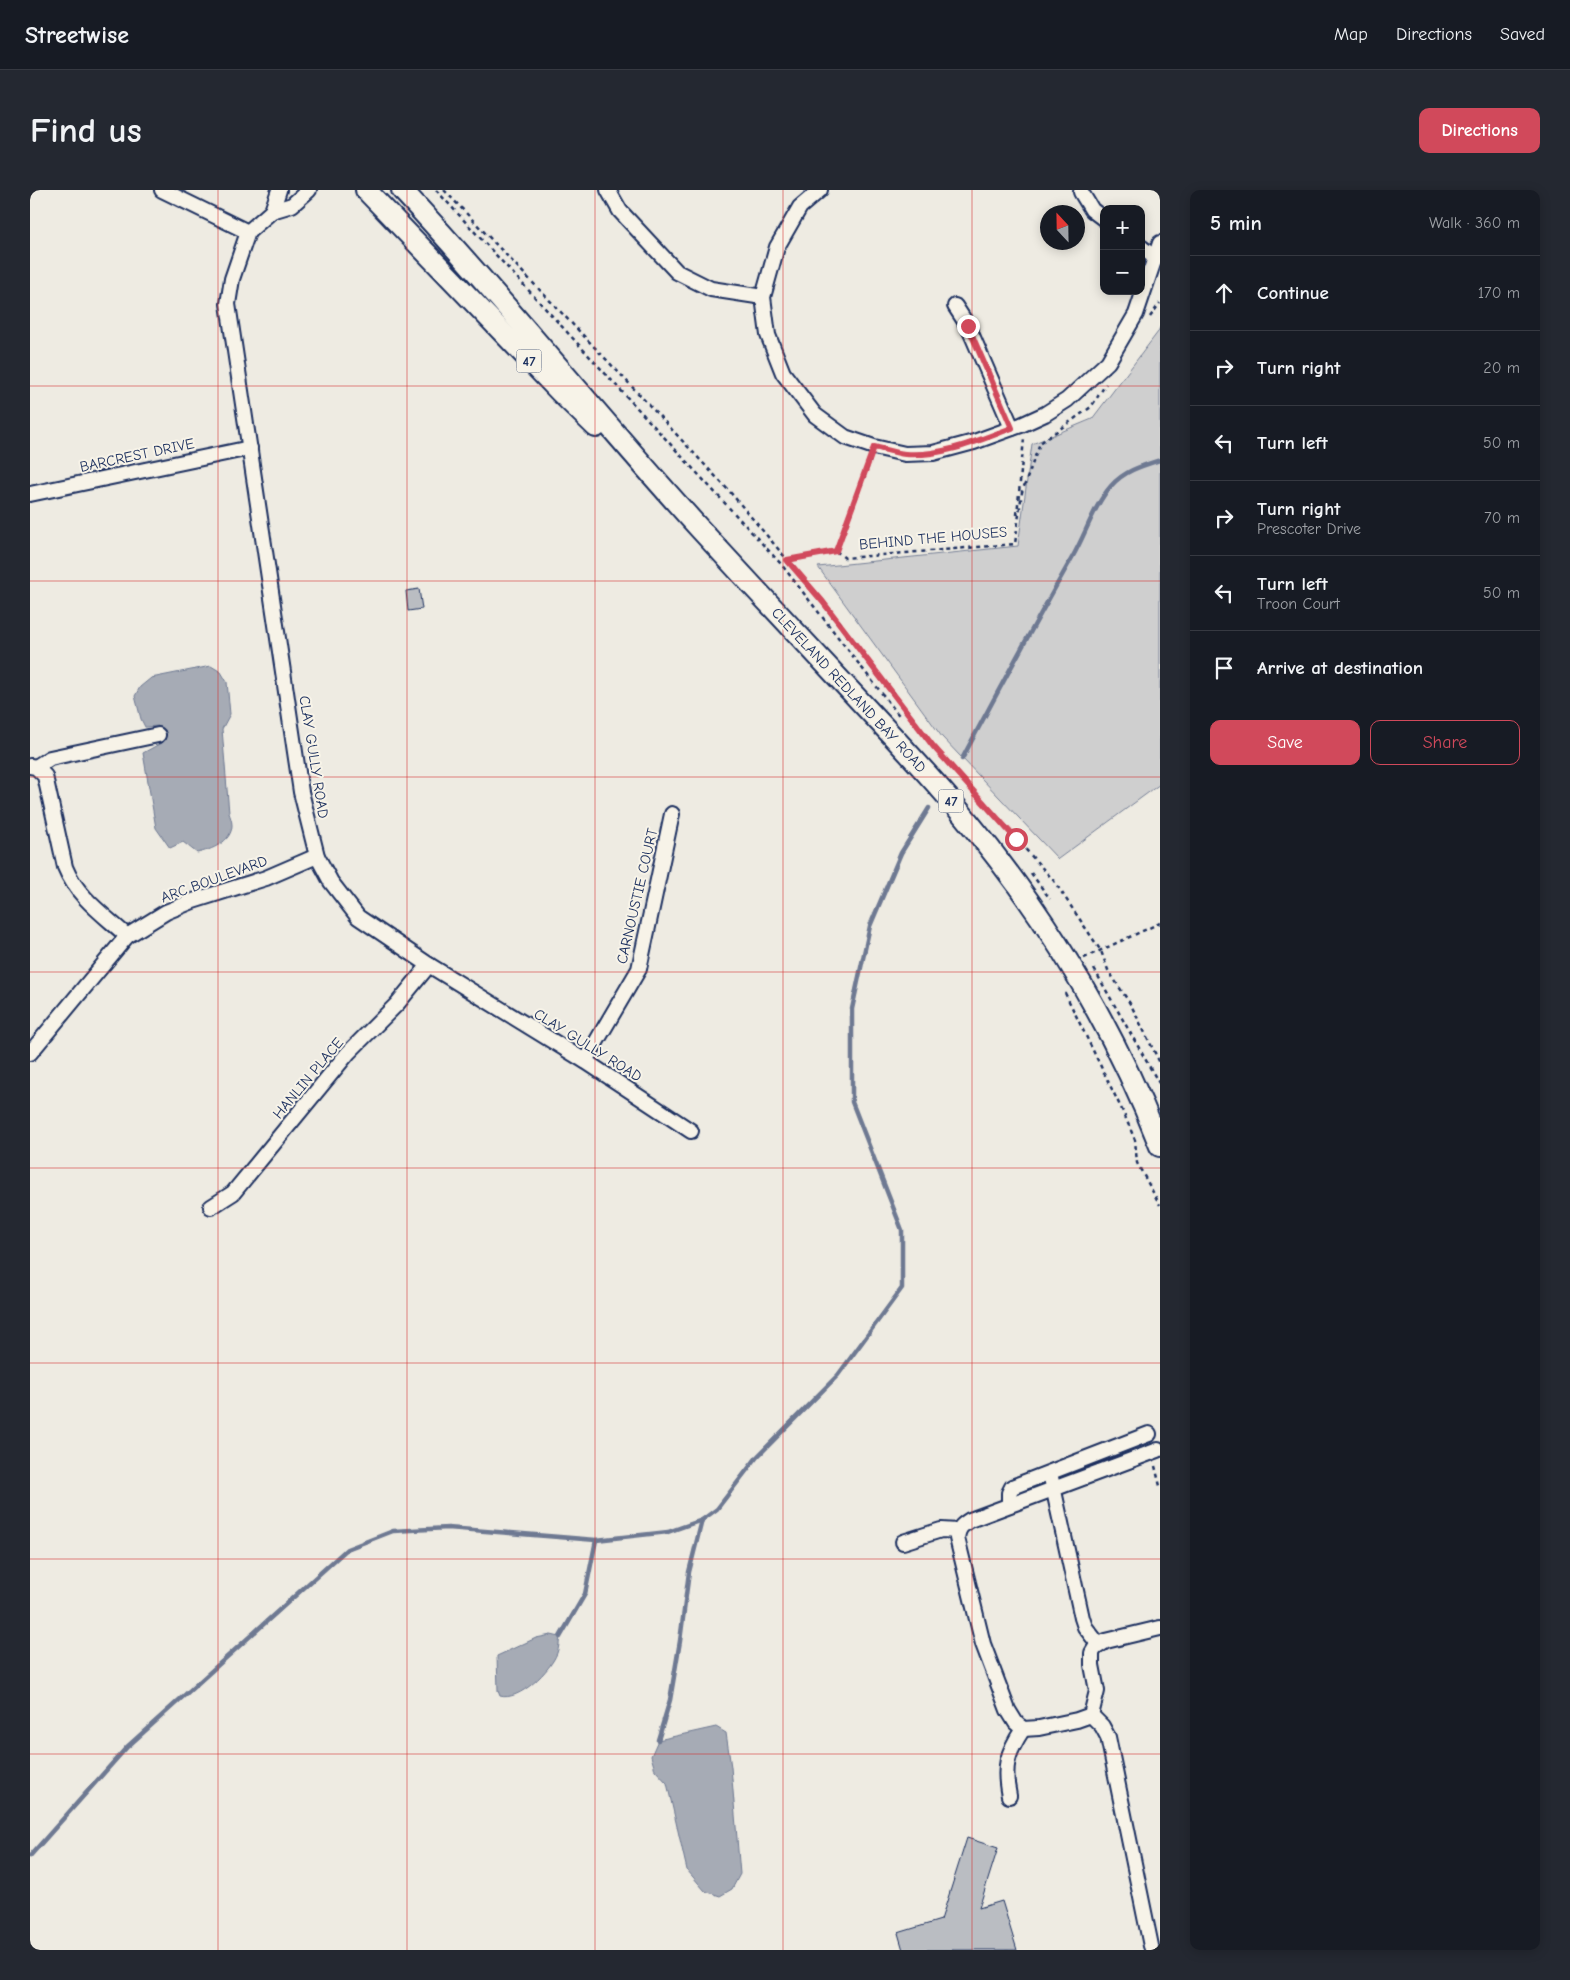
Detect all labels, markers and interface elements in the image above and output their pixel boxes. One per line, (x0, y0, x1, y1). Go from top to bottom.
text: Streetwise (25, 21, 129, 49)
text: Map (1334, 24, 1368, 45)
text: Directions (1396, 24, 1472, 45)
text: Saved (1500, 24, 1545, 45)
button: Directions (1419, 108, 1540, 153)
text: Find us (30, 110, 142, 151)
north arrow (1040, 205, 1085, 250)
map controls (1100, 205, 1145, 295)
button: + (1100, 205, 1145, 250)
text: 5 min (1210, 211, 1262, 235)
text: Walk · 360 m (1429, 214, 1520, 232)
button: − (1100, 250, 1145, 295)
icon: ahead (1210, 279, 1238, 307)
text: Continue (1257, 282, 1329, 304)
text: 170 m (1478, 284, 1520, 302)
route end (957, 315, 980, 338)
road number: 47 (516, 350, 542, 372)
icon: right (1210, 354, 1238, 382)
text: Turn right (1257, 357, 1341, 379)
text: 20 m (1483, 359, 1520, 377)
icon: left (1210, 429, 1238, 457)
text: Turn left (1257, 432, 1328, 454)
street label: BARCREST DRIVE (78, 434, 196, 476)
text: 50 m (1483, 434, 1520, 452)
text: Turn right (1257, 498, 1341, 520)
icon: right (1210, 504, 1238, 532)
text: 70 m (1484, 509, 1520, 527)
text: Prescoter Drive (1257, 520, 1361, 538)
street label: BEHIND THE HOUSES (858, 523, 1008, 553)
text: Turn left (1257, 573, 1328, 595)
icon: left (1210, 579, 1238, 607)
text: 50 m (1483, 584, 1520, 602)
text: Troon Court (1257, 595, 1340, 613)
street label: CLEVELAND REDLAND BAY ROAD (768, 604, 930, 776)
icon: arrive (1210, 654, 1238, 682)
text: Arrive at destination (1257, 657, 1423, 679)
street label: CLAY GULLY ROAD (295, 694, 333, 820)
button: Save (1210, 720, 1360, 765)
button: Share (1370, 720, 1520, 765)
road number: 47 (938, 790, 964, 812)
street label: CARNOUSTIE COURT (613, 826, 661, 966)
route start (1005, 828, 1028, 851)
street label: ARC BOULEVARD (158, 851, 270, 907)
street label: CLAY GULLY ROAD (531, 1005, 645, 1085)
street label: HANLIN PLACE (269, 1034, 347, 1122)

